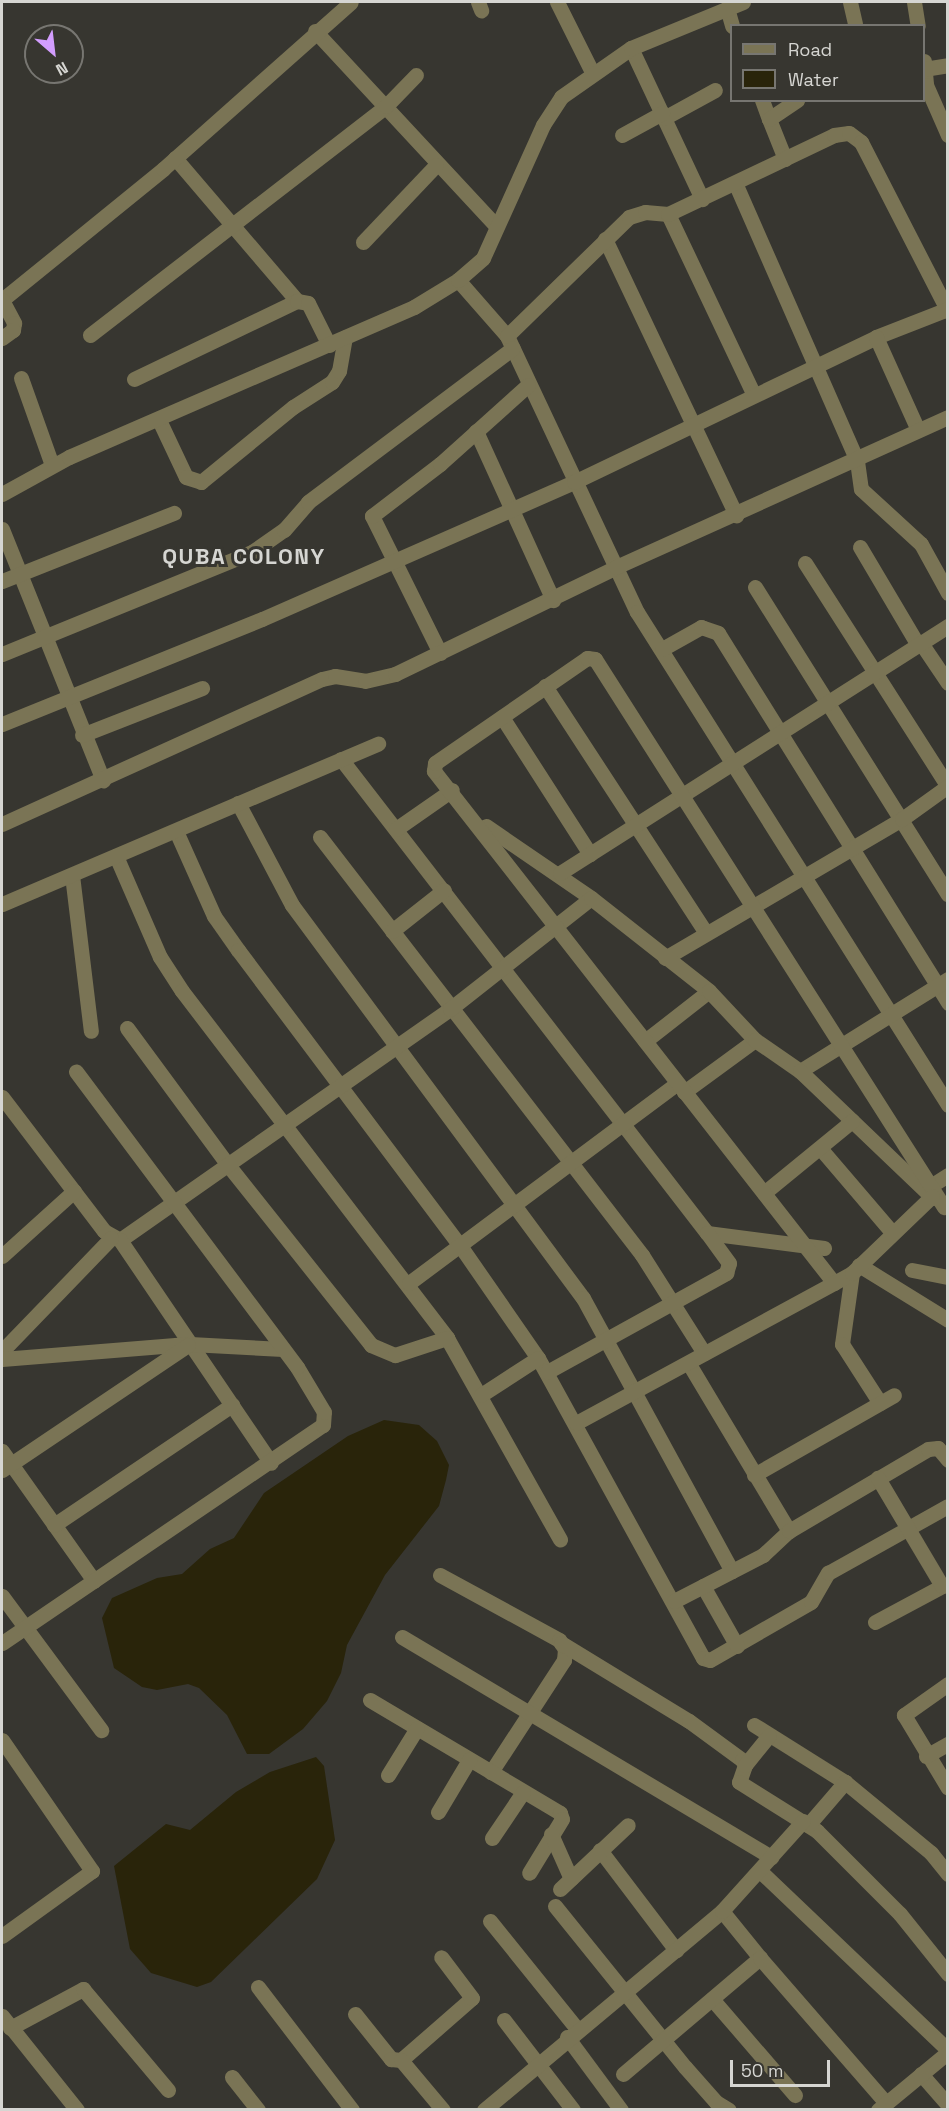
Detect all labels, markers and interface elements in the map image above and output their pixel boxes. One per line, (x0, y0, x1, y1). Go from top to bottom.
north arrow (24, 24, 84, 84)
legend (730, 24, 925, 102)
text: Road (788, 38, 832, 61)
text: N (52, 57, 71, 80)
text: Water (788, 68, 839, 91)
district label: QUBA COLONY (162, 544, 326, 570)
scale bar (733, 2048, 834, 2086)
text: 50 m (741, 2059, 783, 2082)

